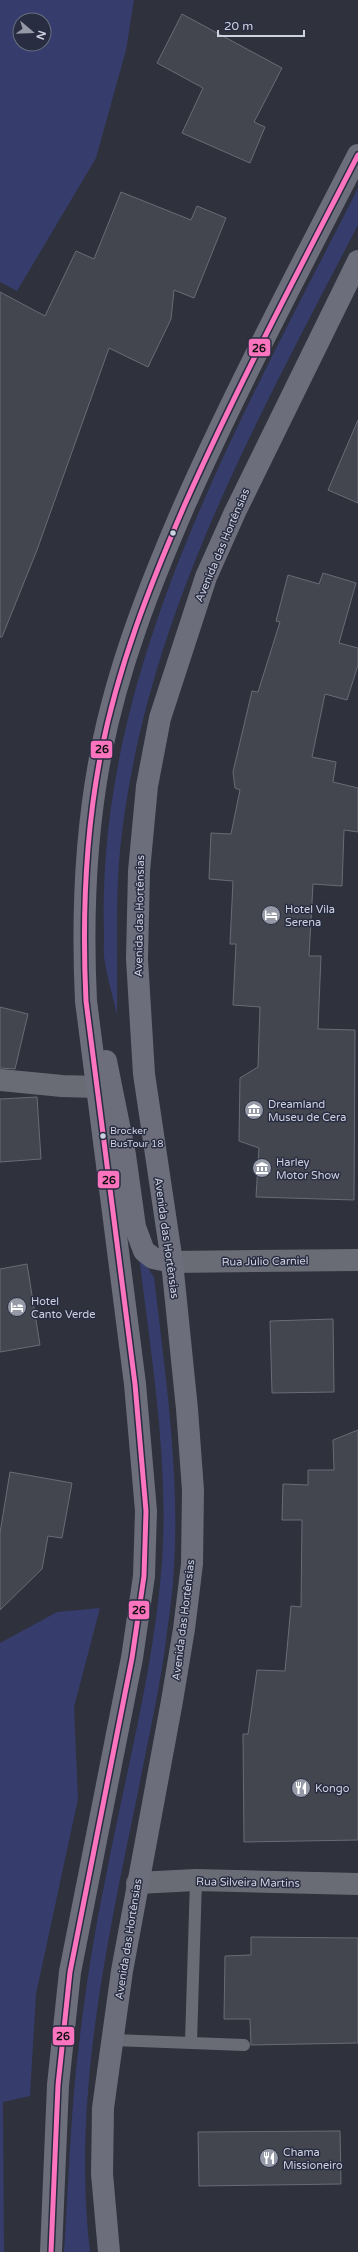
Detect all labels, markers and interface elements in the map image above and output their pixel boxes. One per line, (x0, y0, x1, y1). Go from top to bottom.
north arrow (12, 12, 52, 52)
scale bar (218, 12, 304, 38)
text: 20 m (224, 19, 253, 33)
text: N (33, 29, 49, 41)
line badge: 26 (248, 338, 271, 357)
text: 26 (252, 342, 266, 355)
street label: Avenida das Hortênsias (193, 486, 252, 604)
unlabelled marker (168, 528, 178, 538)
line badge: 26 (90, 740, 113, 759)
text: 26 (95, 743, 109, 756)
street label: Avenida das Hortênsias (132, 855, 147, 977)
place label: Hotel Vila Serena (285, 903, 335, 929)
hotel icon: Hotel Vila Serena (260, 904, 282, 926)
place label: Dreamland Museu de Cera (268, 1098, 346, 1124)
museum icon: Dreamland Museu de Cera (243, 1099, 265, 1121)
place label: Brocker BusTour 18 (110, 1125, 164, 1150)
marker: Brocker BusTour 18 (98, 1131, 108, 1141)
place label: Harley Motor Show (276, 1156, 340, 1182)
museum icon: Harley Motor Show (251, 1157, 273, 1179)
line badge: 26 (97, 1170, 120, 1189)
text: 26 (102, 1174, 116, 1187)
street label: Avenida das Hortênsias (152, 1177, 181, 1299)
street label: Rua Júlio Carniel (221, 1254, 309, 1269)
place label: Hotel Canto Verde (31, 1295, 96, 1321)
hotel icon: Hotel Canto Verde (6, 1296, 28, 1318)
street label: Avenida das Hortênsias (170, 1559, 197, 1681)
line badge: 26 (128, 1600, 150, 1620)
text: 26 (132, 1604, 146, 1617)
restaurant icon: Kongo (290, 1777, 312, 1799)
place label: Kongo (315, 1782, 350, 1795)
street label: Rua Silveira Martins (196, 1875, 300, 1890)
street label: Avenida das Hortênsias (113, 1878, 144, 2000)
line badge: 26 (52, 2026, 75, 2046)
text: 26 (56, 2030, 70, 2043)
place label: Chama Missioneiro (283, 2146, 343, 2172)
restaurant icon: Chama Missioneiro (258, 2147, 280, 2169)

